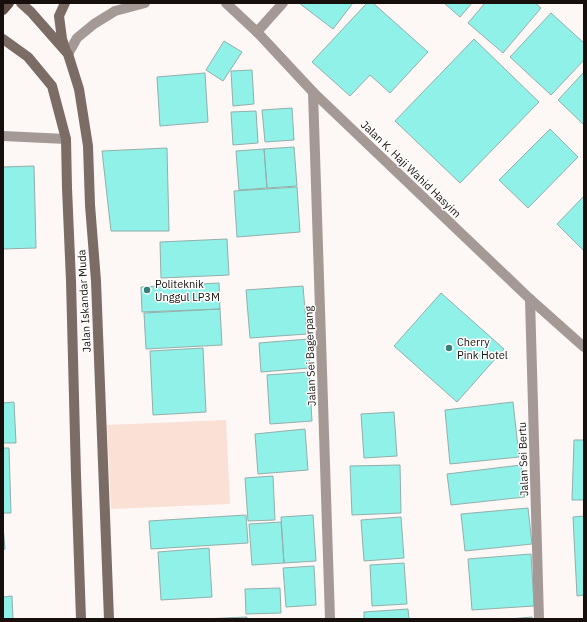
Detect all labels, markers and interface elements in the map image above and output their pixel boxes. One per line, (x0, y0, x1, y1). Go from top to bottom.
street label: Jalan K. Haji Wahid Hasyim (358, 117, 464, 221)
street label: Jalan Iskandar Muda (74, 249, 94, 353)
place label: Politeknik Unggul LP3M (155, 277, 220, 304)
marker: Politeknik Unggul LP3M (142, 285, 152, 295)
street label: Jalan Sei Bagerpang (301, 306, 319, 406)
place label: Cherry Pink Hotel (457, 335, 508, 362)
marker: Cherry Pink Hotel (444, 343, 454, 353)
street label: Jalan Sei Bertu (515, 422, 531, 496)

